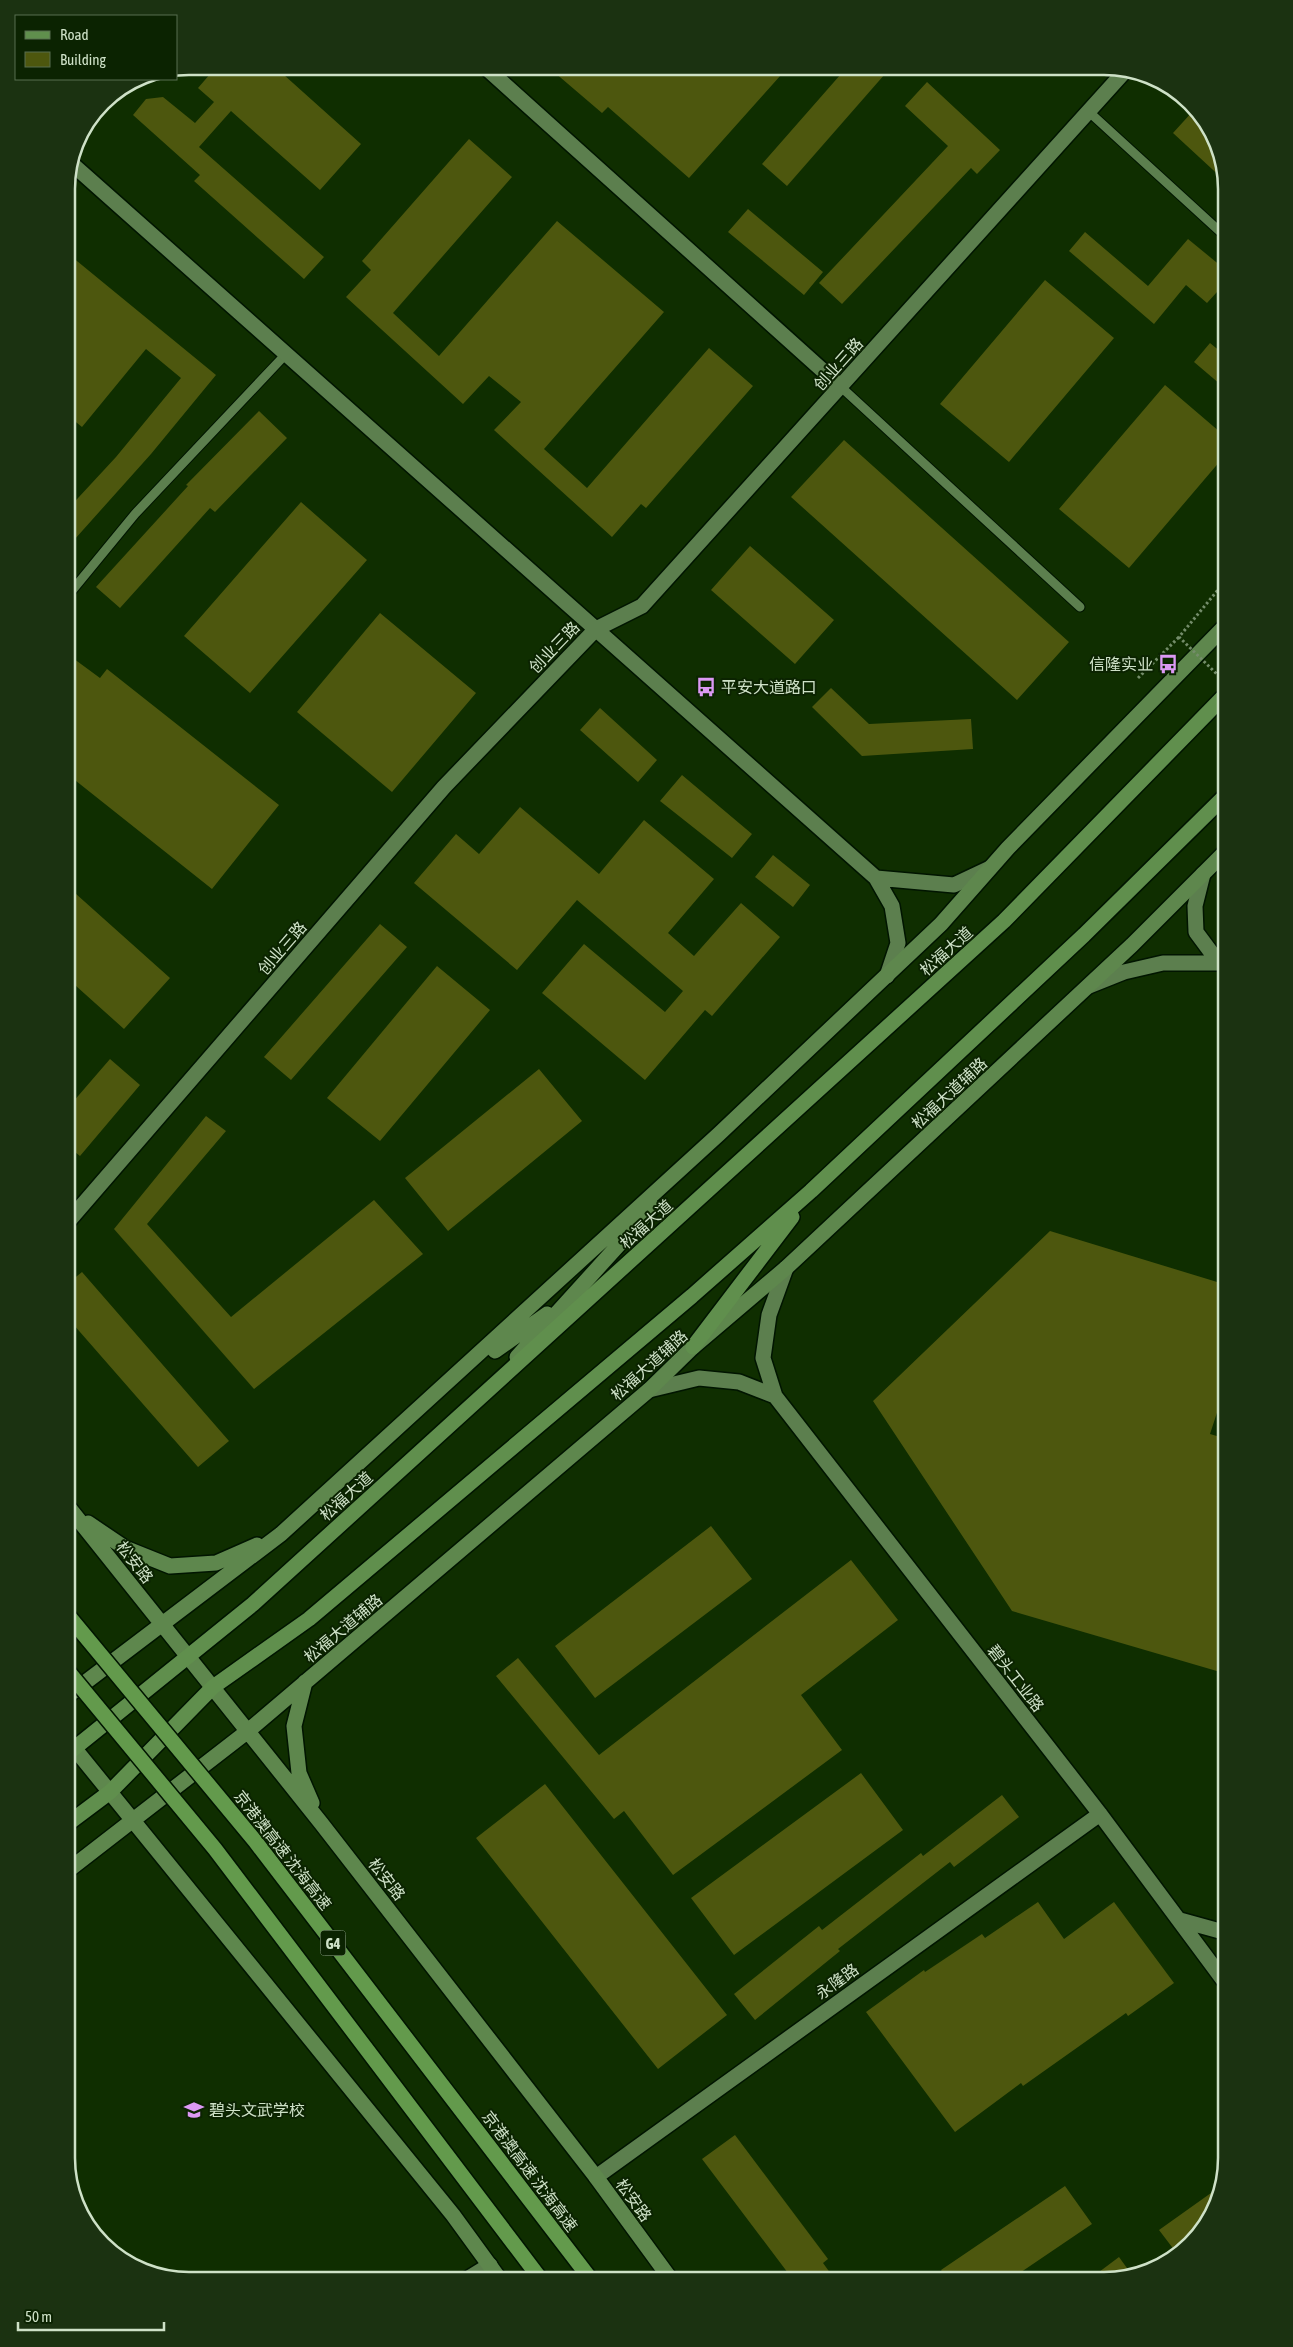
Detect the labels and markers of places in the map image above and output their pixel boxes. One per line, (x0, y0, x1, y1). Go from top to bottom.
bus stop icon: 信隆实业 (1157, 653, 1179, 675)
place label: 信隆实业 (1089, 655, 1153, 673)
bus stop icon: 平安大道路口 (695, 676, 717, 698)
place label: 平安大道路口 (721, 678, 817, 696)
school or university icon: 碧头文武学校 (183, 2099, 205, 2121)
place label: 碧头文武学校 (209, 2101, 305, 2119)

